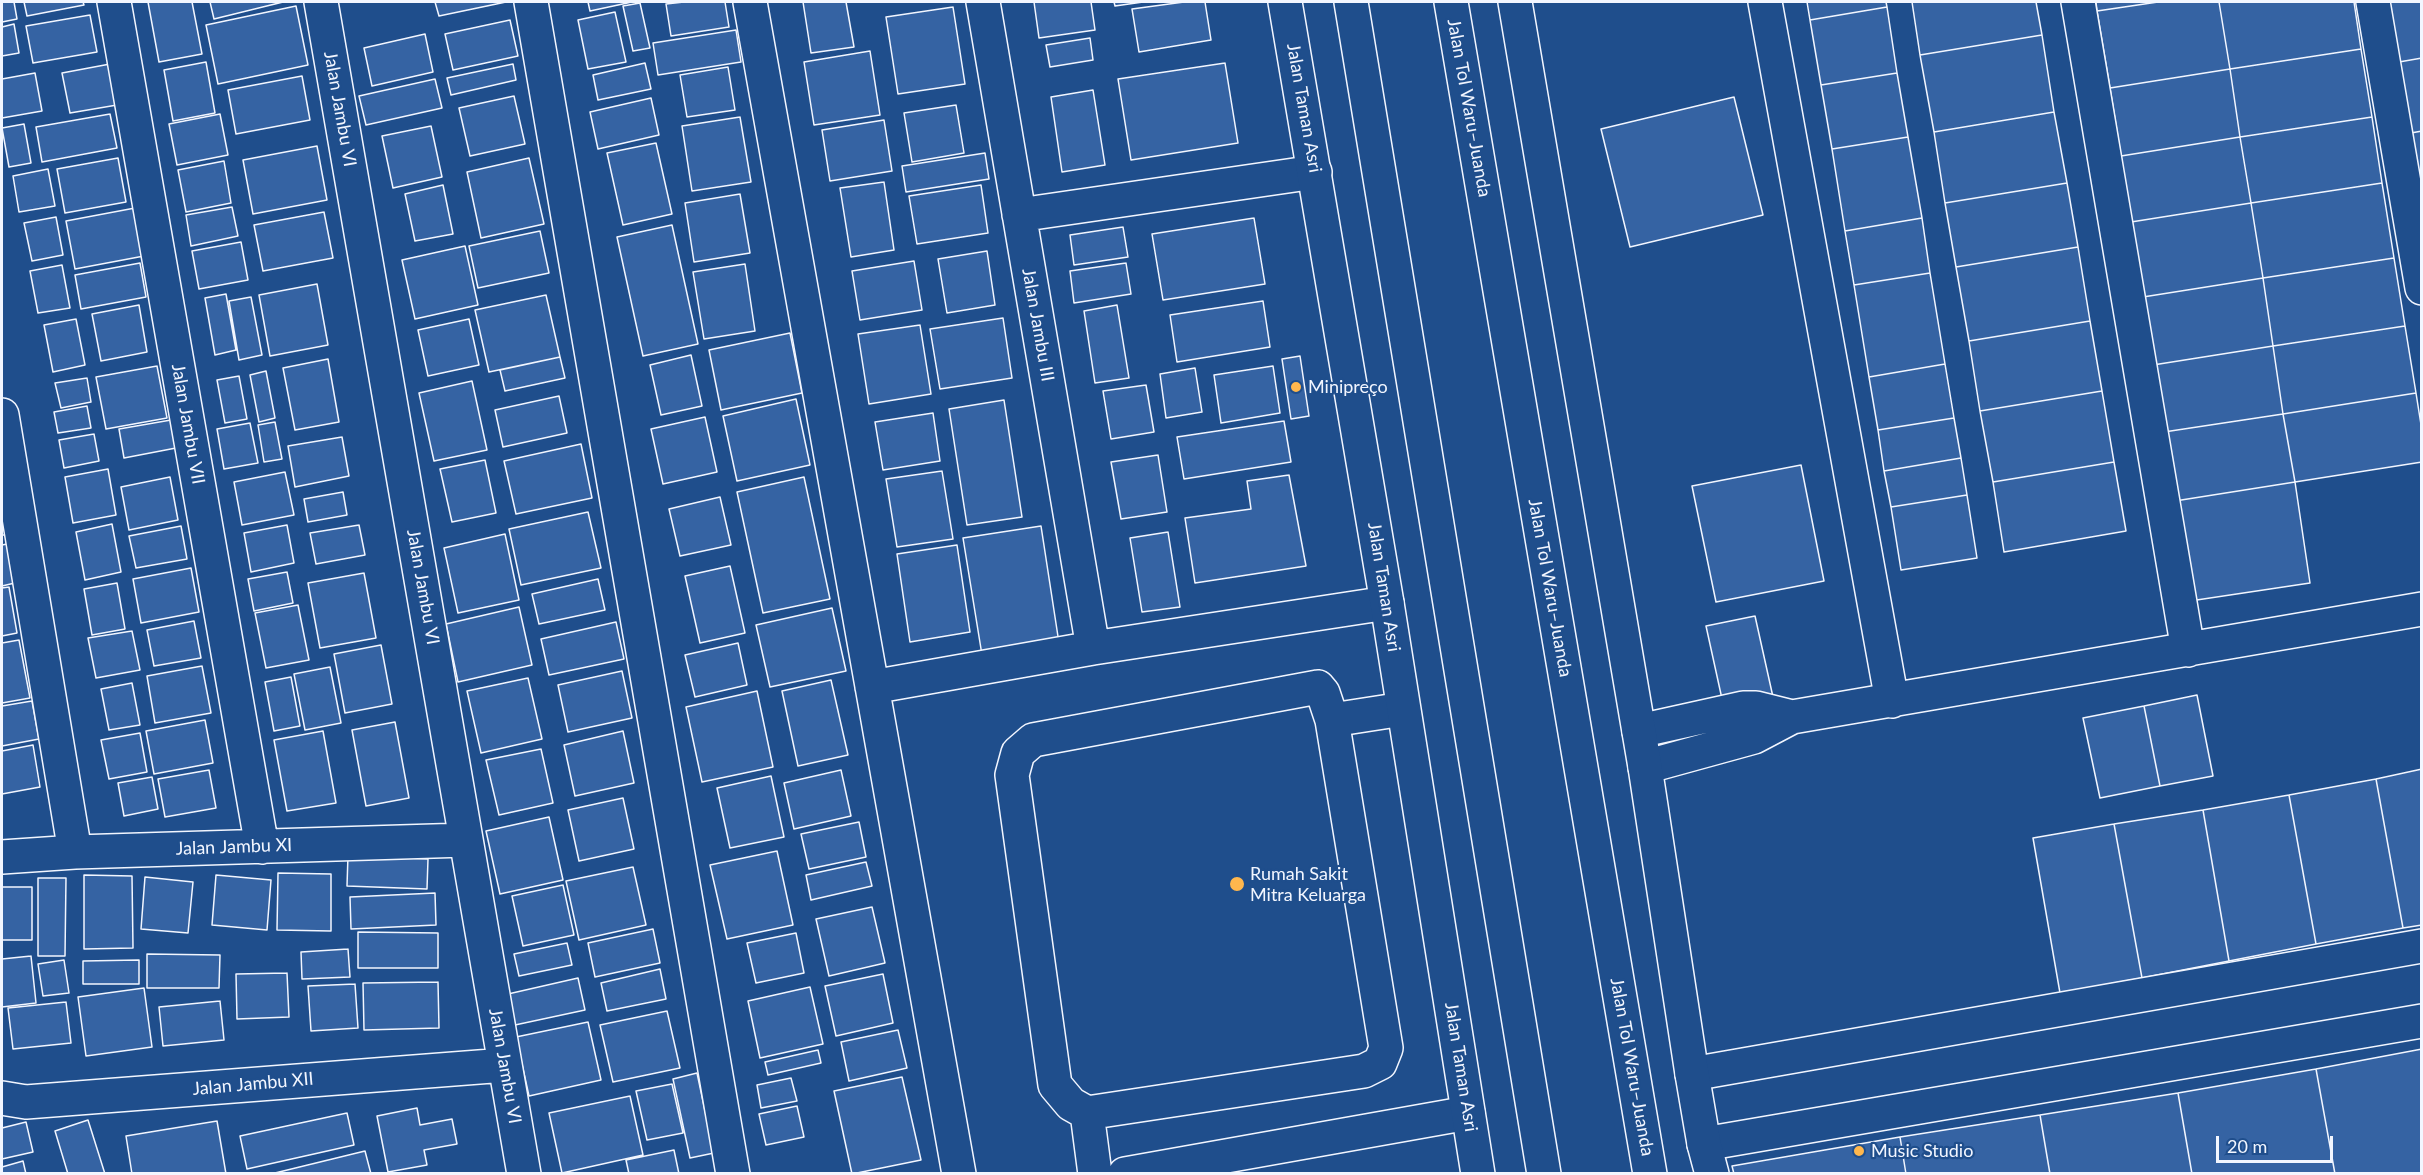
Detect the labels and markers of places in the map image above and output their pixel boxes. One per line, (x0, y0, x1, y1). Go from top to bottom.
place label: Minipreço (1308, 376, 1388, 398)
marker: Minipreço (1289, 380, 1303, 394)
place label: Rumah Sakit Mitra Keluarga (1250, 863, 1366, 906)
marker: Rumah Sakit Mitra Keluarga (1228, 875, 1246, 893)
place label: Music Studio (1871, 1140, 1973, 1162)
marker: Music Studio (1852, 1144, 1866, 1158)

